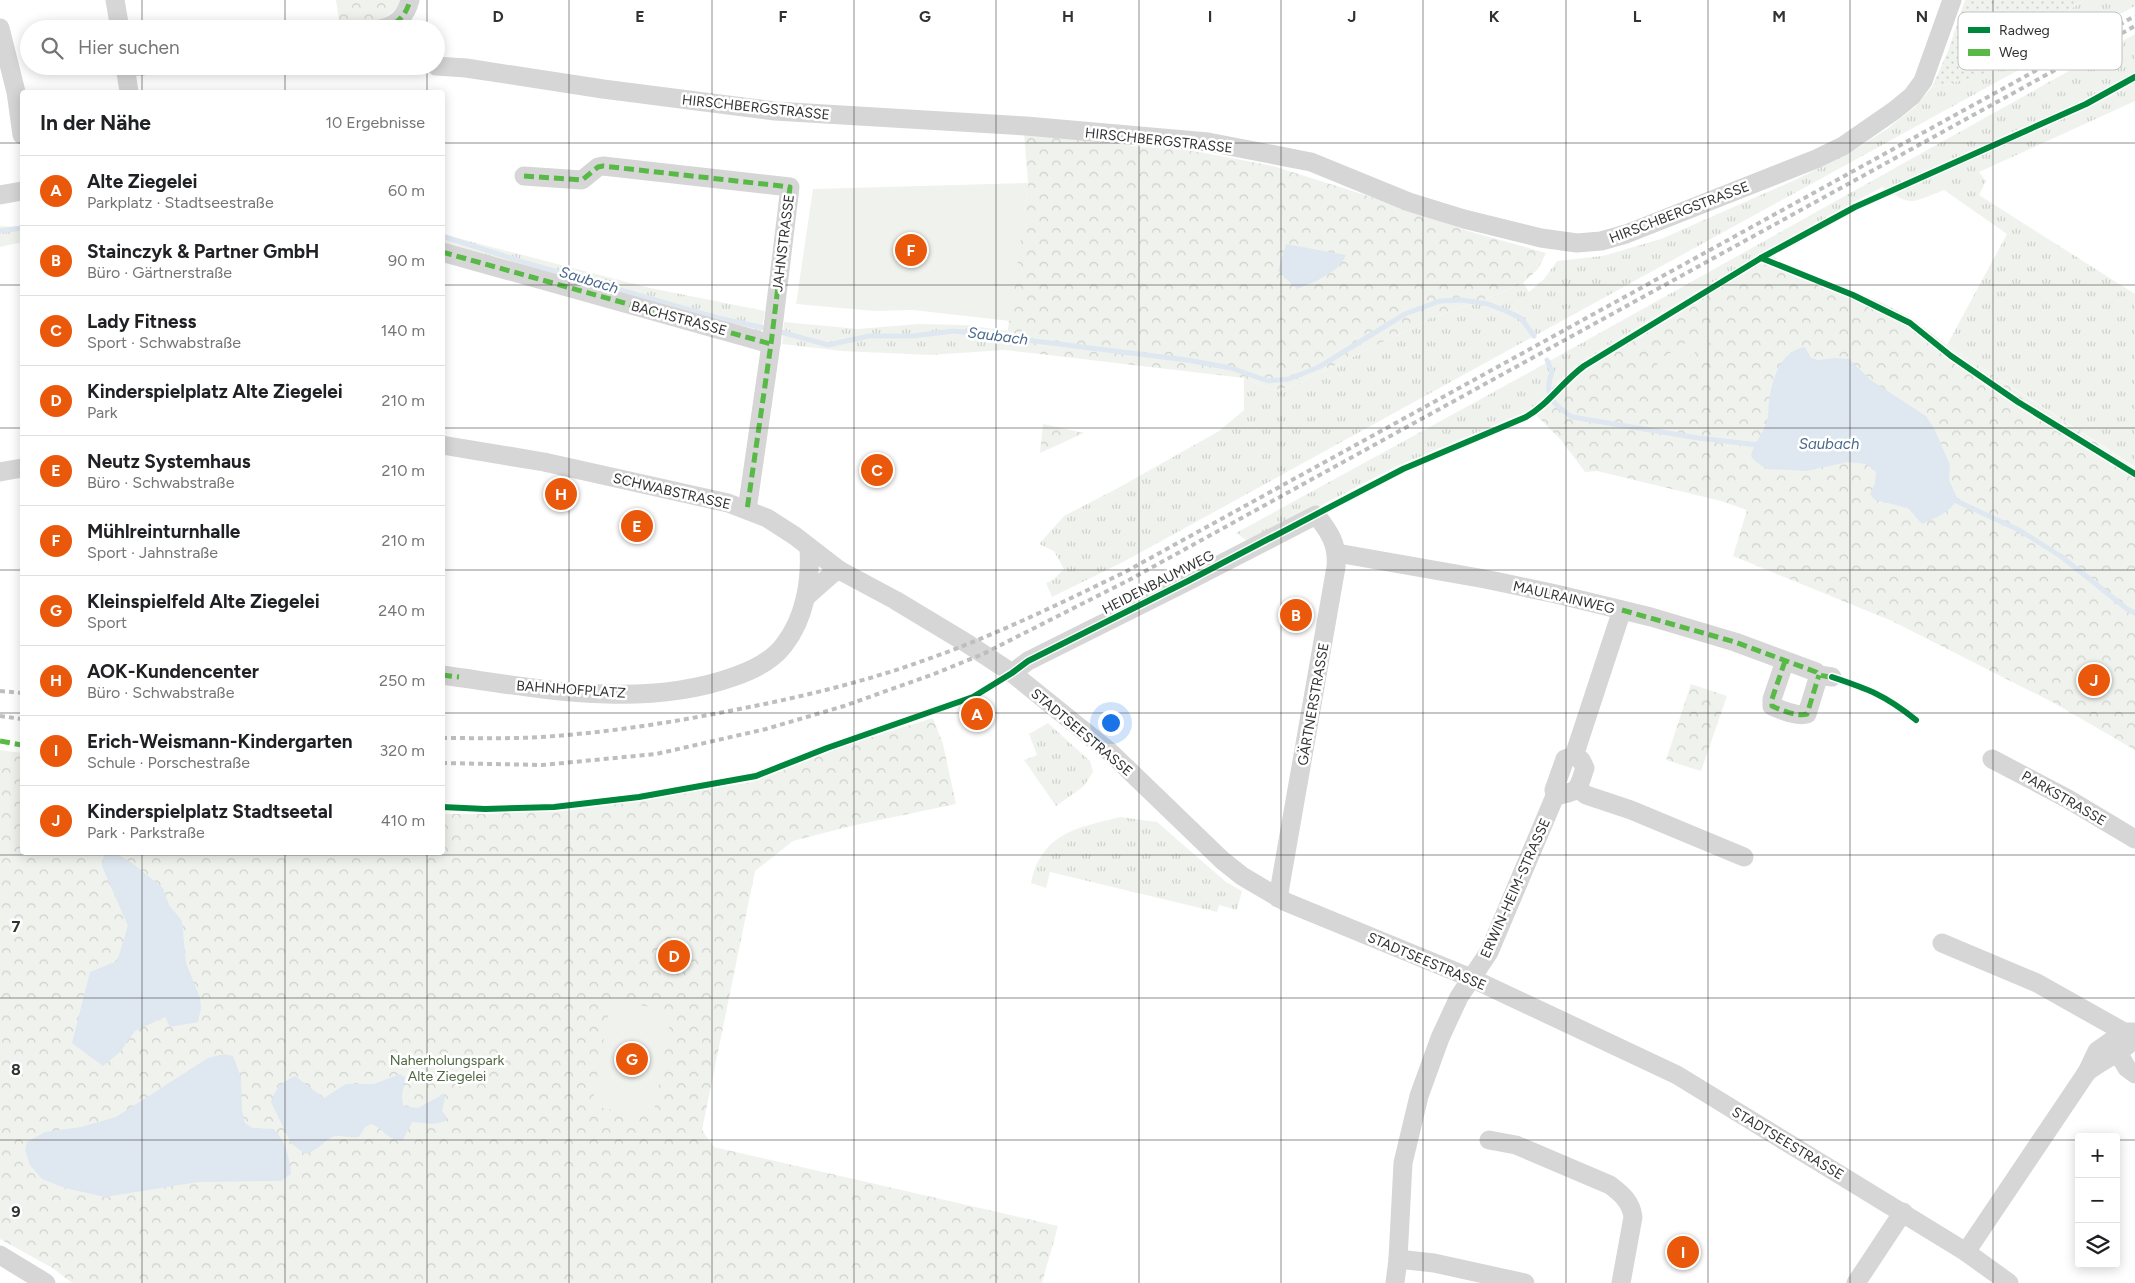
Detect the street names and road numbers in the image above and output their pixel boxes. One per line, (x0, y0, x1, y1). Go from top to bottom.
street label: HIRSCHBERGSTRASSE (681, 91, 831, 124)
street label: HIRSCHBERGSTRASSE (1084, 124, 1234, 157)
street label: HIRSCHBERGSTRASSE (1607, 178, 1752, 247)
street label: JAHNSTRASSE (769, 193, 798, 293)
street label: BACHSTRASSE (629, 298, 729, 339)
street label: SCHWABSTRASSE (611, 470, 732, 513)
street label: HEIDENBAUMWEG (1099, 547, 1217, 618)
street label: MAULRAINWEG (1511, 578, 1617, 618)
street label: GÄRTNERSTRASSE (1294, 641, 1333, 767)
street label: BAHNHOFPLATZ (516, 677, 626, 702)
street label: STADTSEESTRASSE (1027, 685, 1136, 780)
street label: PARKSTRASSE (2018, 767, 2109, 830)
street label: ERWIN-HEIM-STRASSE (1477, 816, 1554, 961)
street label: STADTSEESTRASSE (1365, 929, 1489, 994)
street label: STADTSEESTRASSE (1729, 1103, 1847, 1184)

